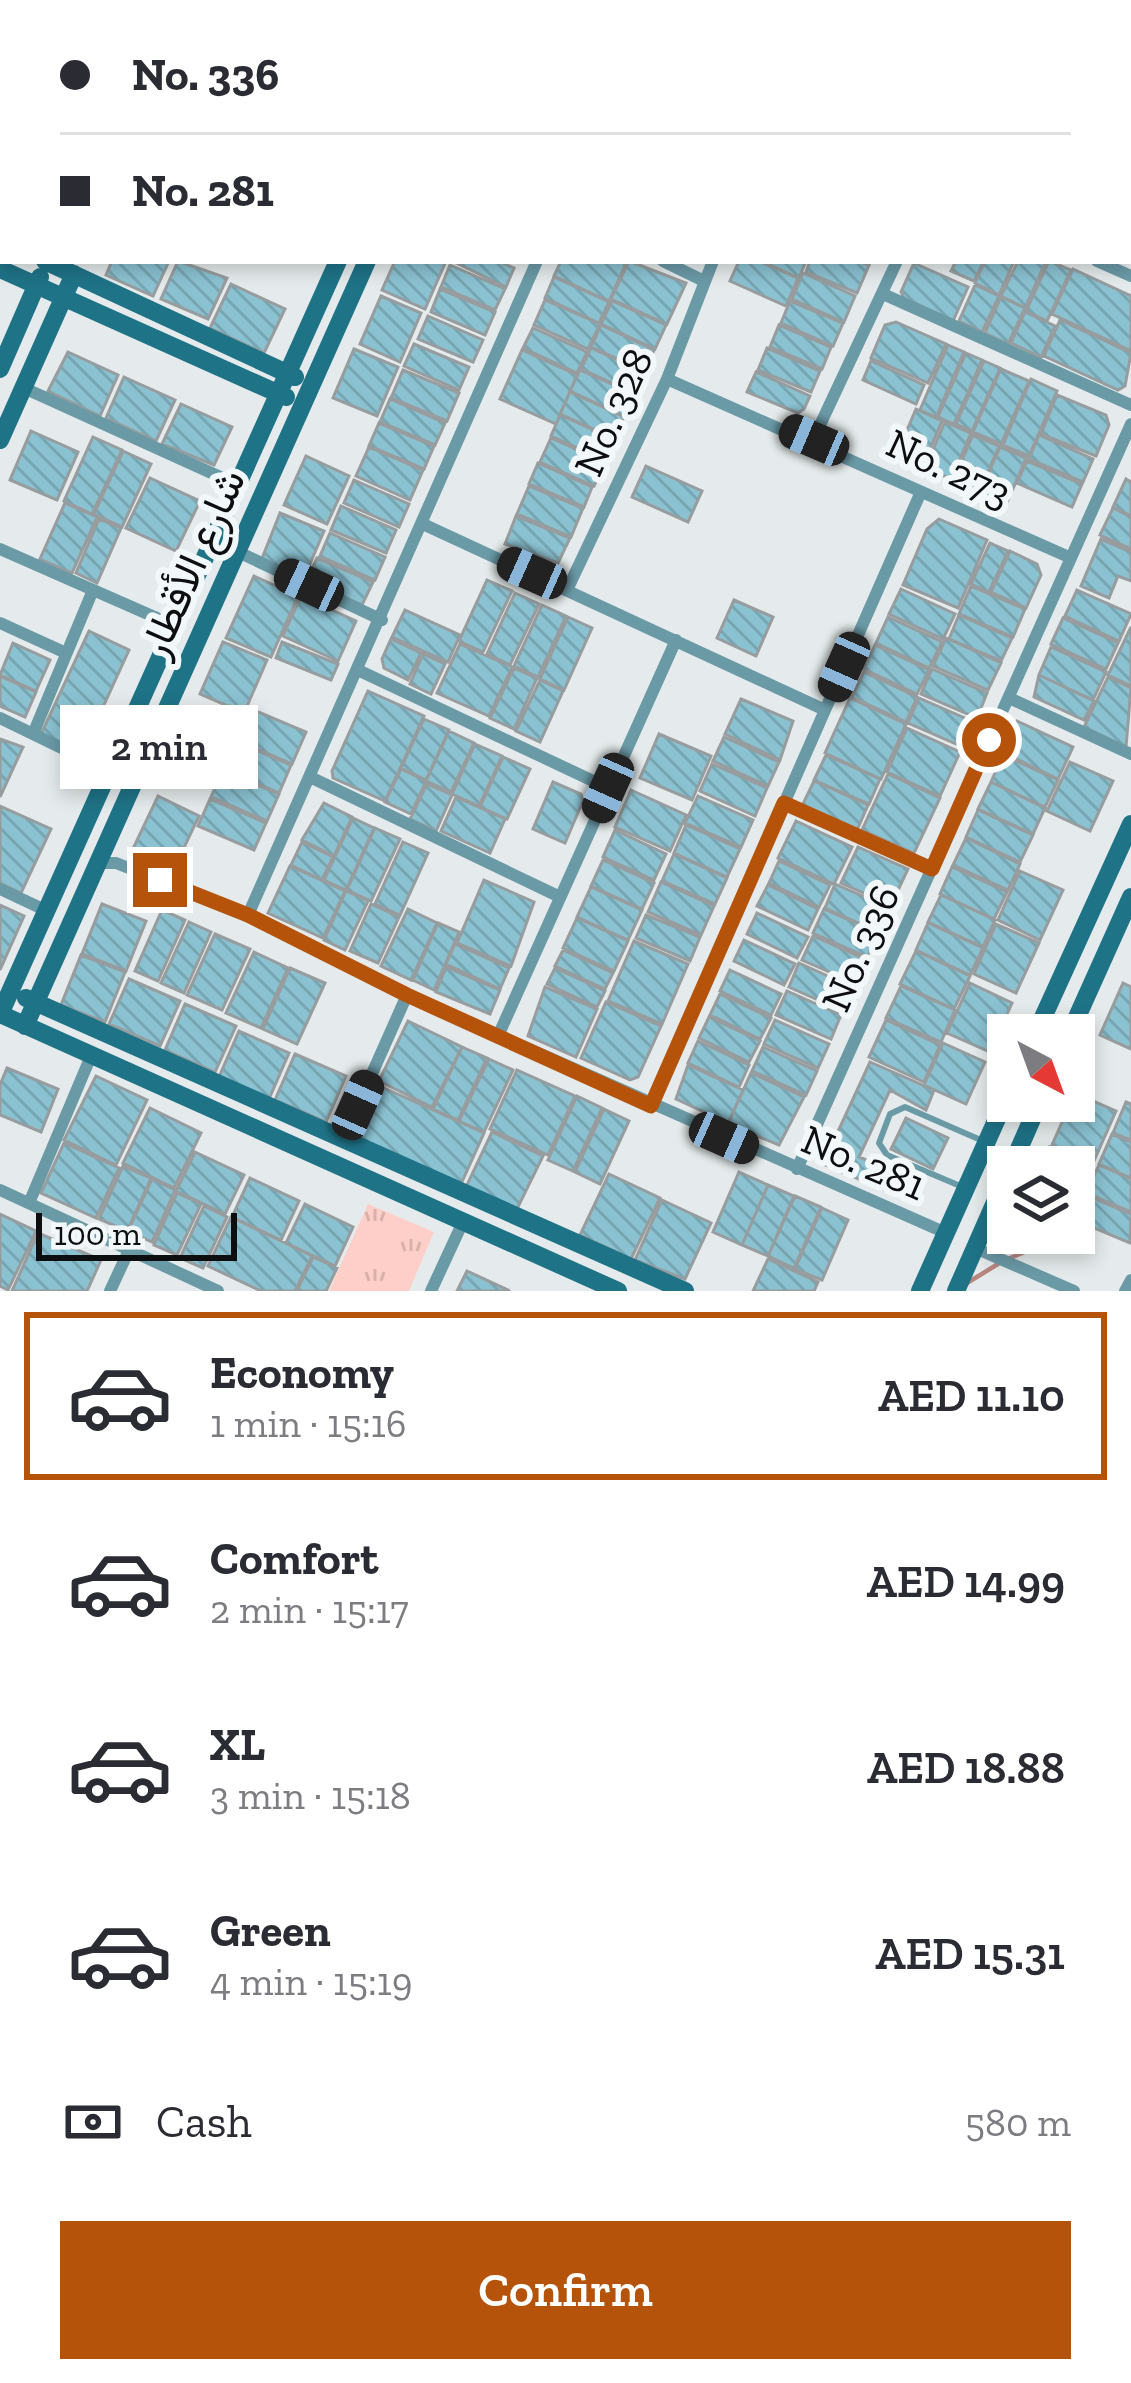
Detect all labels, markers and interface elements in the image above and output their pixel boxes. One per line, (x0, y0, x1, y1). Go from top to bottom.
text: No. 336 (132, 48, 279, 102)
text: No. 281 (132, 164, 274, 218)
street label: No. 328 (562, 340, 664, 484)
car (774, 409, 854, 471)
street label: No. 273 (879, 417, 1019, 519)
street label: شارع الأقطار (128, 461, 259, 667)
car (492, 542, 572, 604)
car (269, 553, 349, 617)
car (813, 627, 875, 707)
callout: 2 min (61, 706, 259, 790)
route start (962, 713, 1016, 767)
text: 2 min (111, 723, 207, 770)
car (577, 748, 639, 828)
route end (133, 853, 187, 907)
street label: No. 336 (810, 877, 910, 1019)
north arrow (987, 1014, 1095, 1122)
map controls (987, 1014, 1095, 1254)
car (327, 1065, 389, 1145)
car (684, 1107, 764, 1169)
street label: No. 281 (794, 1113, 934, 1211)
button: layers (987, 1146, 1095, 1254)
scale bar (36, 1207, 237, 1260)
text: 100 m (54, 1214, 141, 1253)
icon: car (66, 1342, 174, 1450)
text: Economy (210, 1346, 394, 1400)
text: AED 11.10 (878, 1369, 1065, 1423)
text: 1 min · 15:16 (210, 1400, 406, 1447)
icon: car (66, 1528, 174, 1636)
text: Comfort (210, 1532, 378, 1586)
text: AED 14.99 (867, 1555, 1065, 1609)
text: 2 min · 15:17 (210, 1586, 409, 1633)
icon: car (66, 1714, 174, 1822)
text: XL (210, 1718, 265, 1772)
text: AED 18.88 (867, 1741, 1065, 1795)
text: 3 min · 15:18 (210, 1772, 411, 1819)
icon: car (66, 1900, 174, 2008)
text: Green (210, 1904, 331, 1958)
text: AED 15.31 (875, 1927, 1065, 1981)
text: 4 min · 15:19 (210, 1958, 413, 2005)
icon: cash (60, 2089, 126, 2155)
text: Cash (156, 2095, 252, 2149)
text: 580 m (965, 2099, 1071, 2146)
button: Confirm (60, 2221, 1071, 2359)

